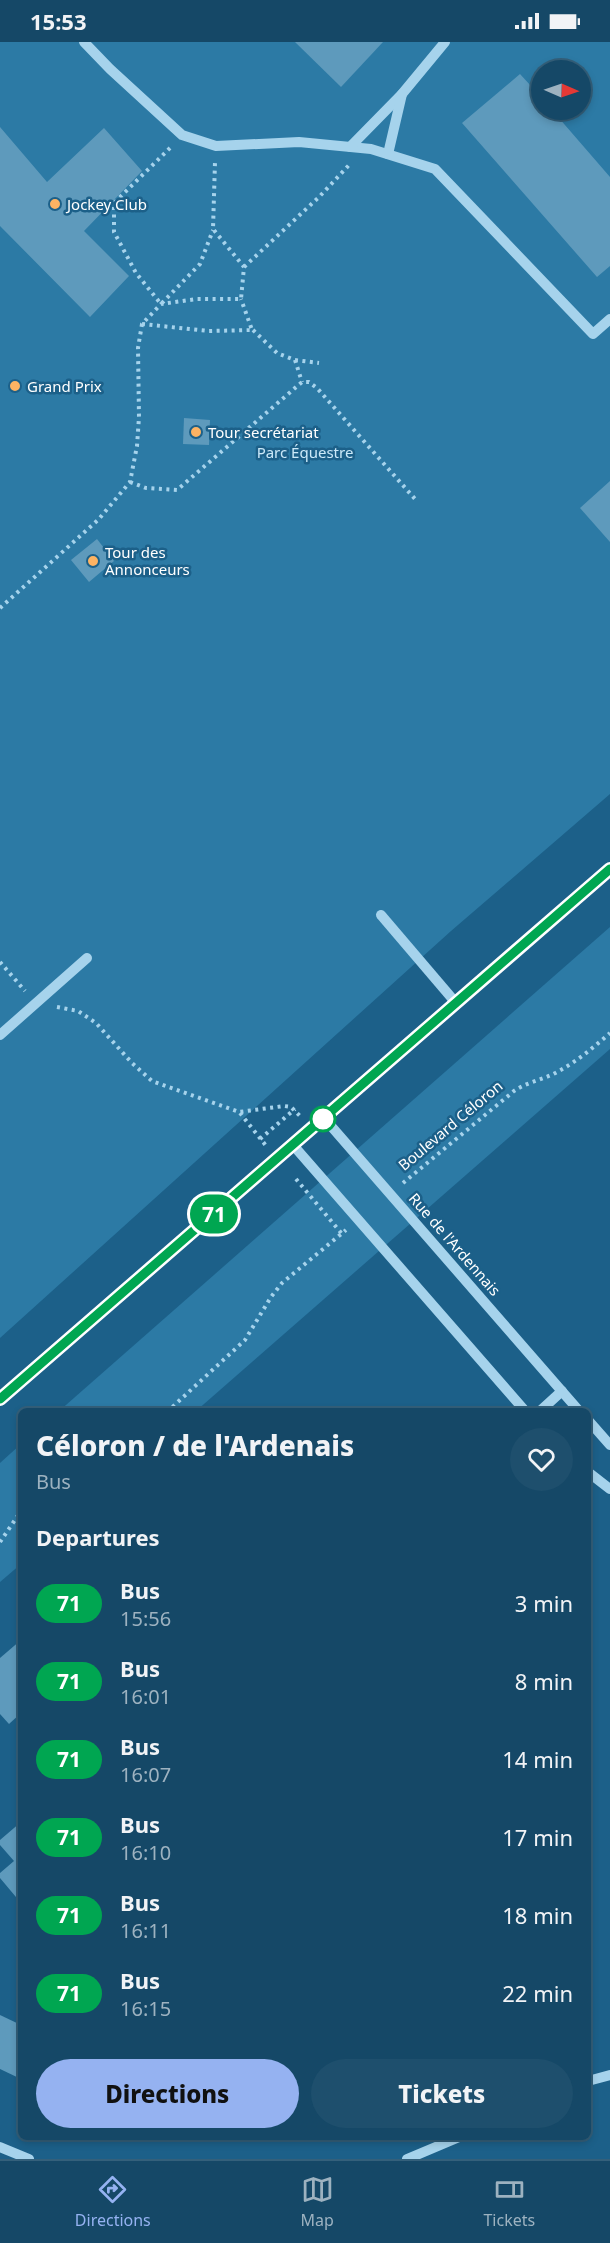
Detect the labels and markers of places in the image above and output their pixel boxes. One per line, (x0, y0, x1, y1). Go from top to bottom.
place label: Jockey Club (65, 194, 147, 214)
marker: Jockey Club (48, 197, 62, 211)
place label: Grand Prix (27, 376, 102, 396)
marker: Grand Prix (8, 379, 22, 393)
place label: Tour secrétariat (208, 422, 319, 442)
marker: Tour secrétariat (189, 425, 203, 439)
place label: Tour des Annonceurs (105, 542, 190, 579)
marker: Tour des Annonceurs (86, 554, 100, 568)
unlabelled marker (310, 1106, 336, 1132)

